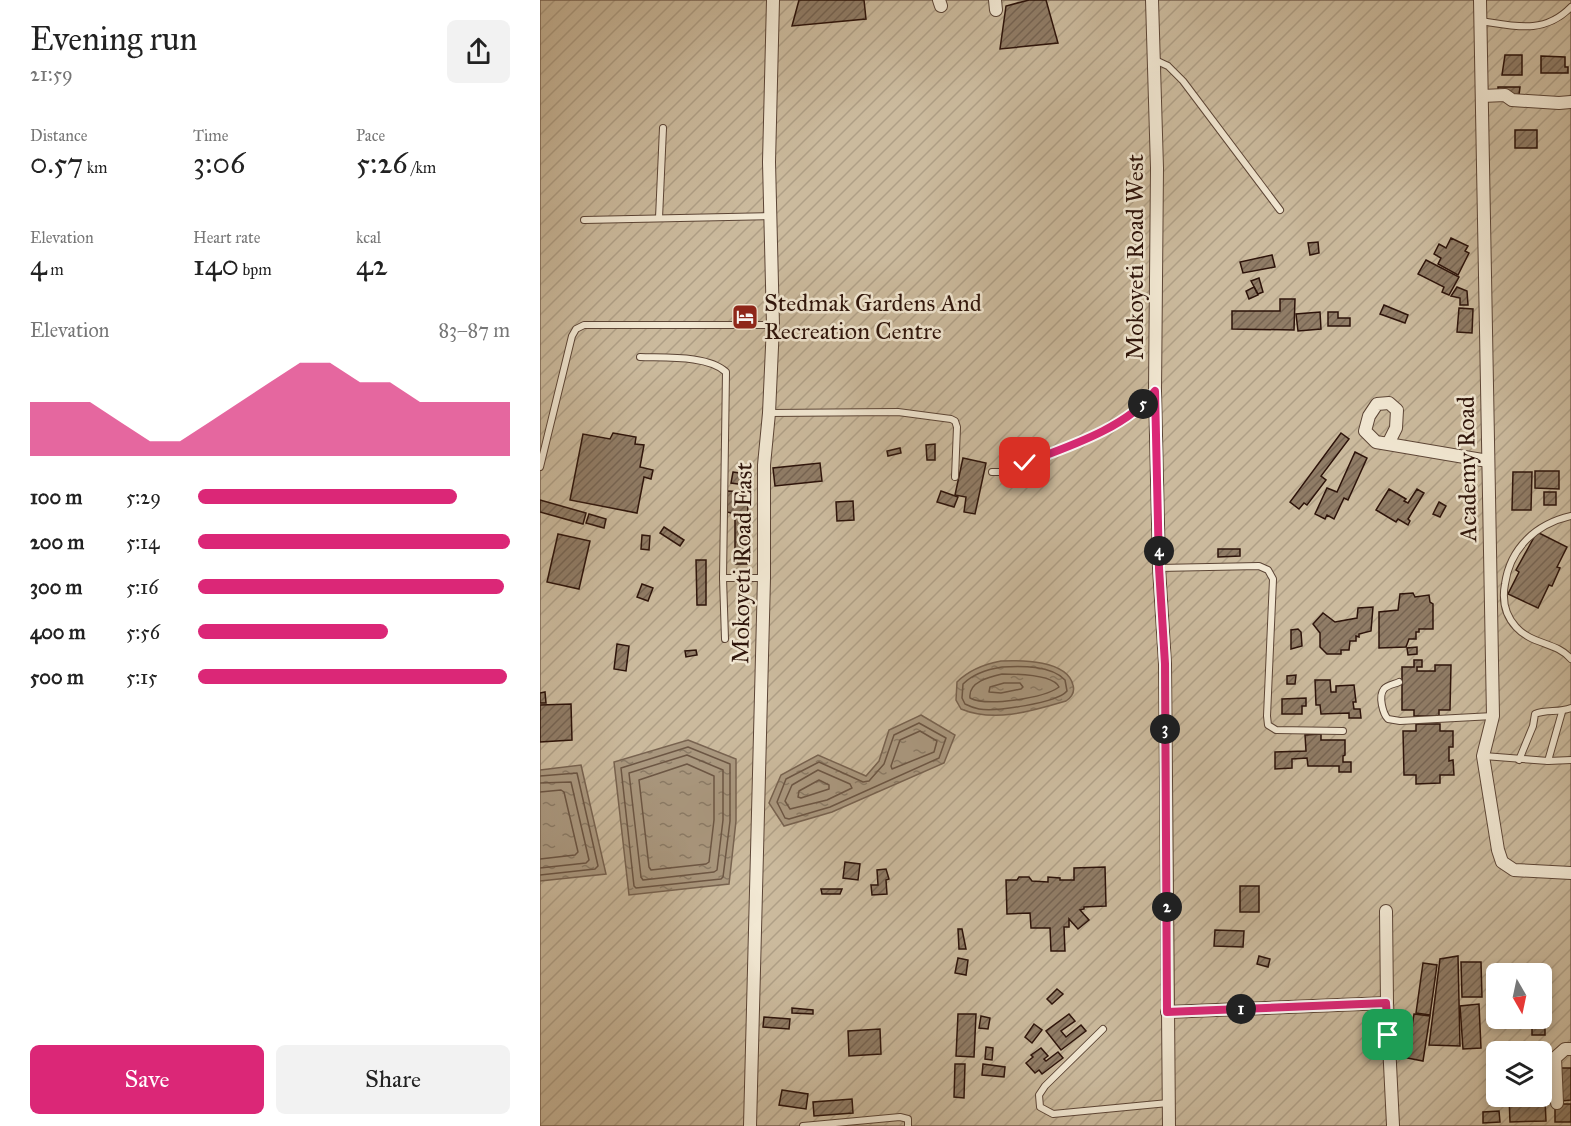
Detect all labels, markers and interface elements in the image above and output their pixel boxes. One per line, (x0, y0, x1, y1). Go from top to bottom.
text: Evening run (30, 19, 197, 59)
button: share (447, 20, 510, 83)
text: 21:59 (30, 62, 73, 86)
text: Distance (30, 126, 87, 145)
text: Time (193, 126, 228, 145)
text: Pace (356, 126, 385, 145)
text: 0.57 (30, 145, 83, 181)
text: 3:06 (193, 145, 245, 181)
text: 5:26 (356, 145, 408, 181)
street label: Mokoyeti Road West (1120, 153, 1150, 360)
text: km (83, 158, 108, 177)
text: /km (408, 158, 436, 177)
text: Elevation (30, 228, 94, 247)
text: Heart rate (193, 228, 260, 247)
text: kcal (356, 228, 381, 247)
text: 4 (30, 247, 47, 283)
text: 140 (193, 247, 239, 283)
text: 42 (356, 247, 388, 283)
text: m (47, 260, 64, 279)
text: bpm (239, 260, 272, 279)
place label: Stedmak Gardens And Recreation Centre (764, 288, 982, 346)
hotel icon: Stedmak Gardens And Recreation Centre (730, 302, 760, 332)
text: Elevation (30, 318, 109, 342)
text: 83–87 m (438, 318, 510, 342)
pin: 5 (1128, 389, 1158, 419)
text: 5 (1139, 394, 1147, 413)
street label: Academy Road (1451, 396, 1483, 543)
pin (999, 437, 1050, 488)
icon: check (1008, 446, 1041, 479)
street label: Mokoyeti Road East (725, 461, 759, 664)
text: 100 m (30, 485, 82, 509)
text: 5:29 (126, 485, 161, 509)
text: 200 m (30, 530, 84, 554)
text: 5:14 (126, 530, 159, 554)
pin: 4 (1144, 536, 1174, 566)
text: 4 (1155, 541, 1163, 560)
text: 300 m (30, 575, 82, 599)
text: 5:16 (126, 575, 158, 599)
text: 400 m (30, 620, 86, 644)
text: 5:56 (126, 620, 160, 644)
text: 500 m (30, 665, 84, 689)
text: 5:15 (126, 665, 157, 689)
pin: 3 (1150, 714, 1180, 744)
text: 3 (1162, 719, 1168, 738)
pin: 2 (1152, 892, 1182, 922)
text: 2 (1163, 897, 1171, 916)
north arrow (1486, 963, 1552, 1029)
map controls (1486, 963, 1552, 1107)
pin: 1 (1226, 994, 1256, 1024)
text: 1 (1238, 999, 1244, 1018)
pin (1362, 1009, 1413, 1060)
icon: arrive (1371, 1018, 1404, 1051)
button: layers (1486, 1041, 1552, 1107)
button: Save (30, 1045, 264, 1114)
button: Share (276, 1045, 510, 1114)

